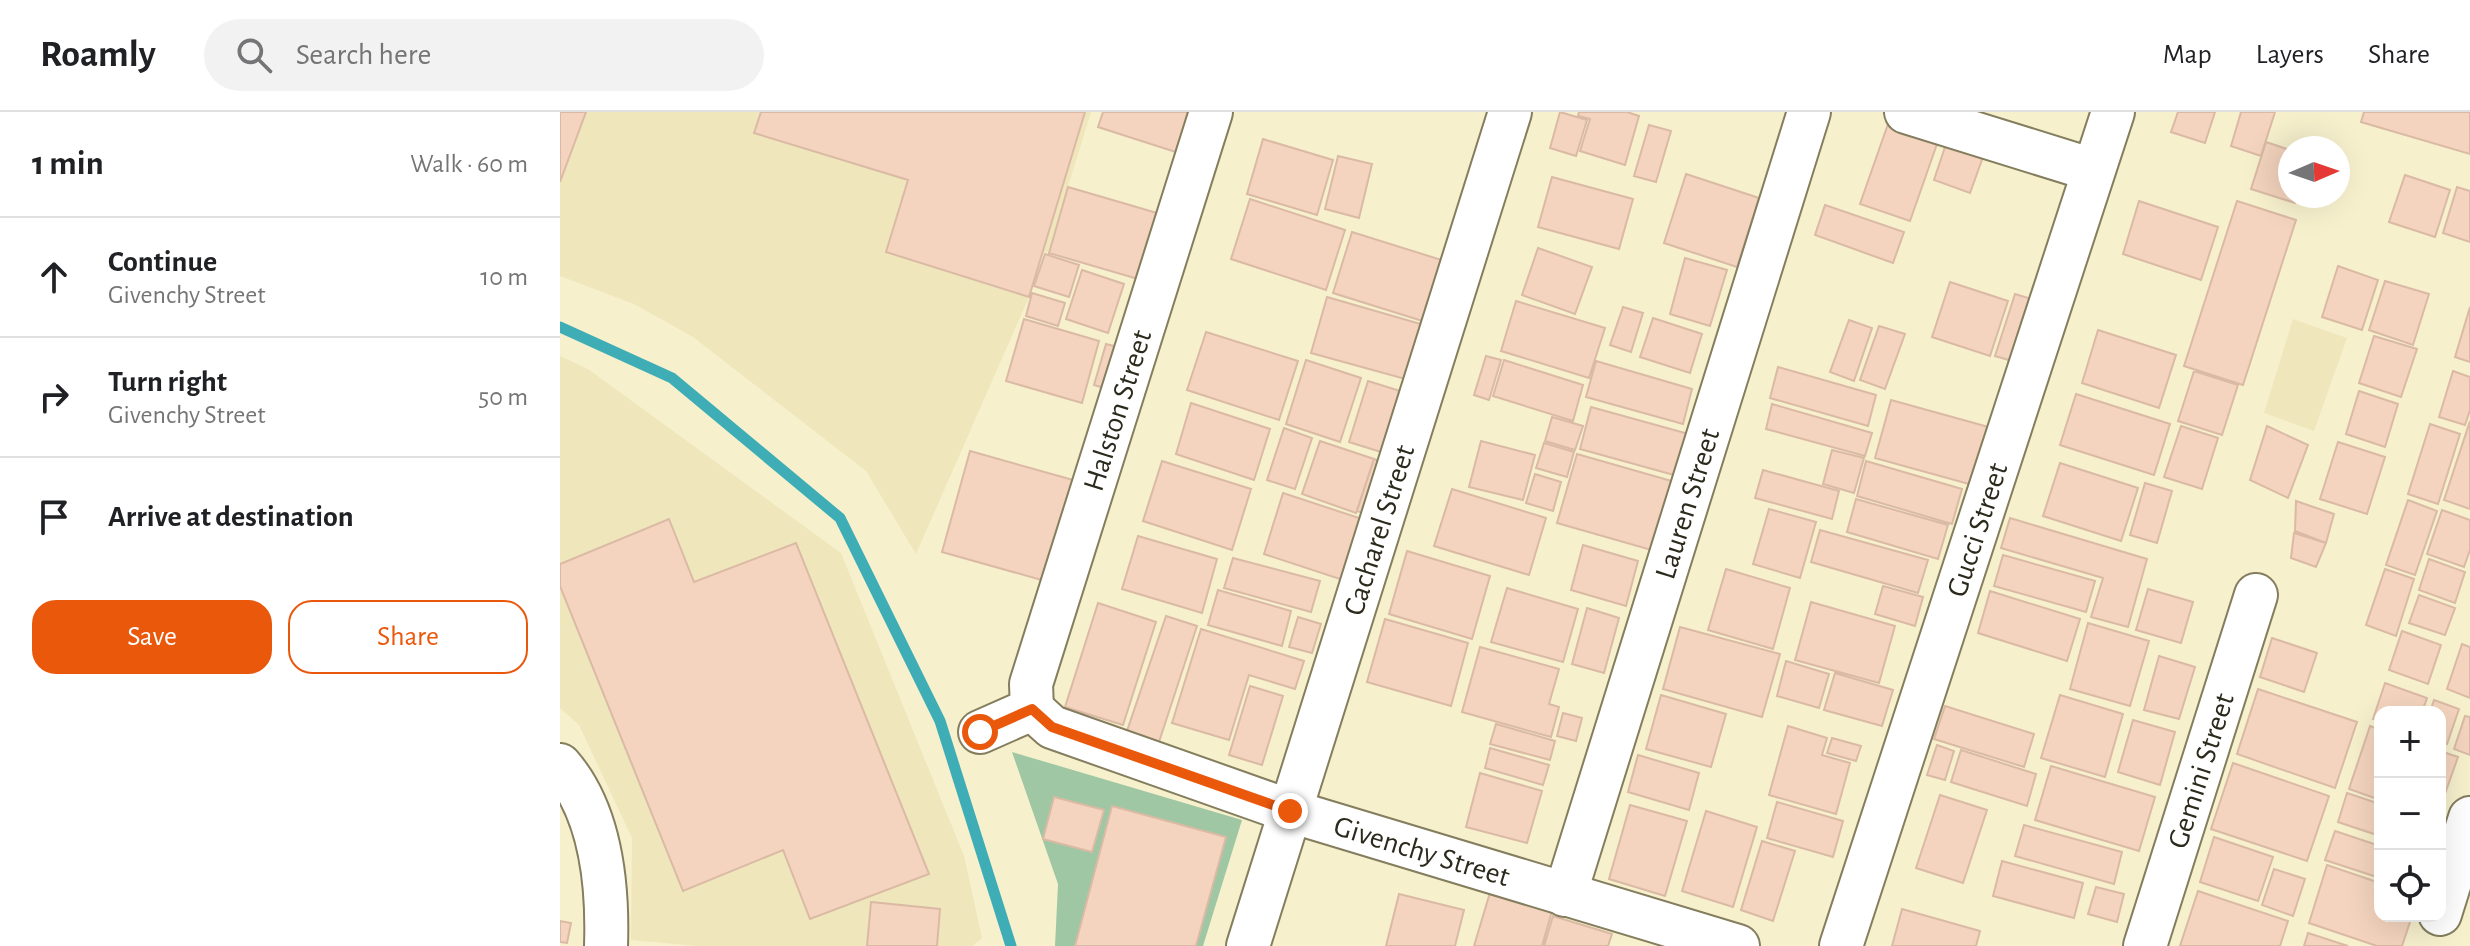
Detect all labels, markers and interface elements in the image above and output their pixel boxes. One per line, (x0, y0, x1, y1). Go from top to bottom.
search box (204, 19, 764, 91)
icon: search (232, 33, 276, 77)
text: Roamly (40, 36, 156, 74)
text: Search here (296, 40, 431, 70)
text: Map (2163, 41, 2212, 69)
text: Layers (2256, 41, 2324, 69)
text: Share (2368, 41, 2430, 69)
north arrow (2278, 136, 2350, 208)
text: 1 min (32, 147, 104, 181)
text: Walk · 60 m (410, 151, 528, 177)
text: Continue (108, 247, 217, 277)
icon: ahead (32, 255, 76, 299)
text: 10 m (480, 264, 528, 290)
text: Givenchy Street (108, 282, 266, 308)
street label: Halston Street (1079, 326, 1158, 495)
text: Turn right (108, 367, 227, 397)
icon: right (32, 375, 76, 419)
text: 50 m (478, 384, 528, 410)
text: Givenchy Street (108, 402, 266, 428)
street label: Lauren Street (1650, 425, 1726, 583)
street label: Cacharel Street (1339, 441, 1421, 619)
street label: Gucci Street (1942, 459, 2014, 600)
icon: arrive (32, 495, 76, 539)
text: Arrive at destination (108, 502, 354, 532)
button: Save (32, 600, 272, 674)
button: Share (288, 600, 528, 674)
street label: Gemini Street (2163, 689, 2240, 852)
map controls (2374, 706, 2446, 922)
button: + (2374, 706, 2446, 778)
route start (962, 714, 998, 750)
button: − (2374, 778, 2446, 850)
route end (1272, 793, 1308, 829)
street label: Givenchy Street (1330, 811, 1514, 892)
button: locate (2374, 850, 2446, 922)

